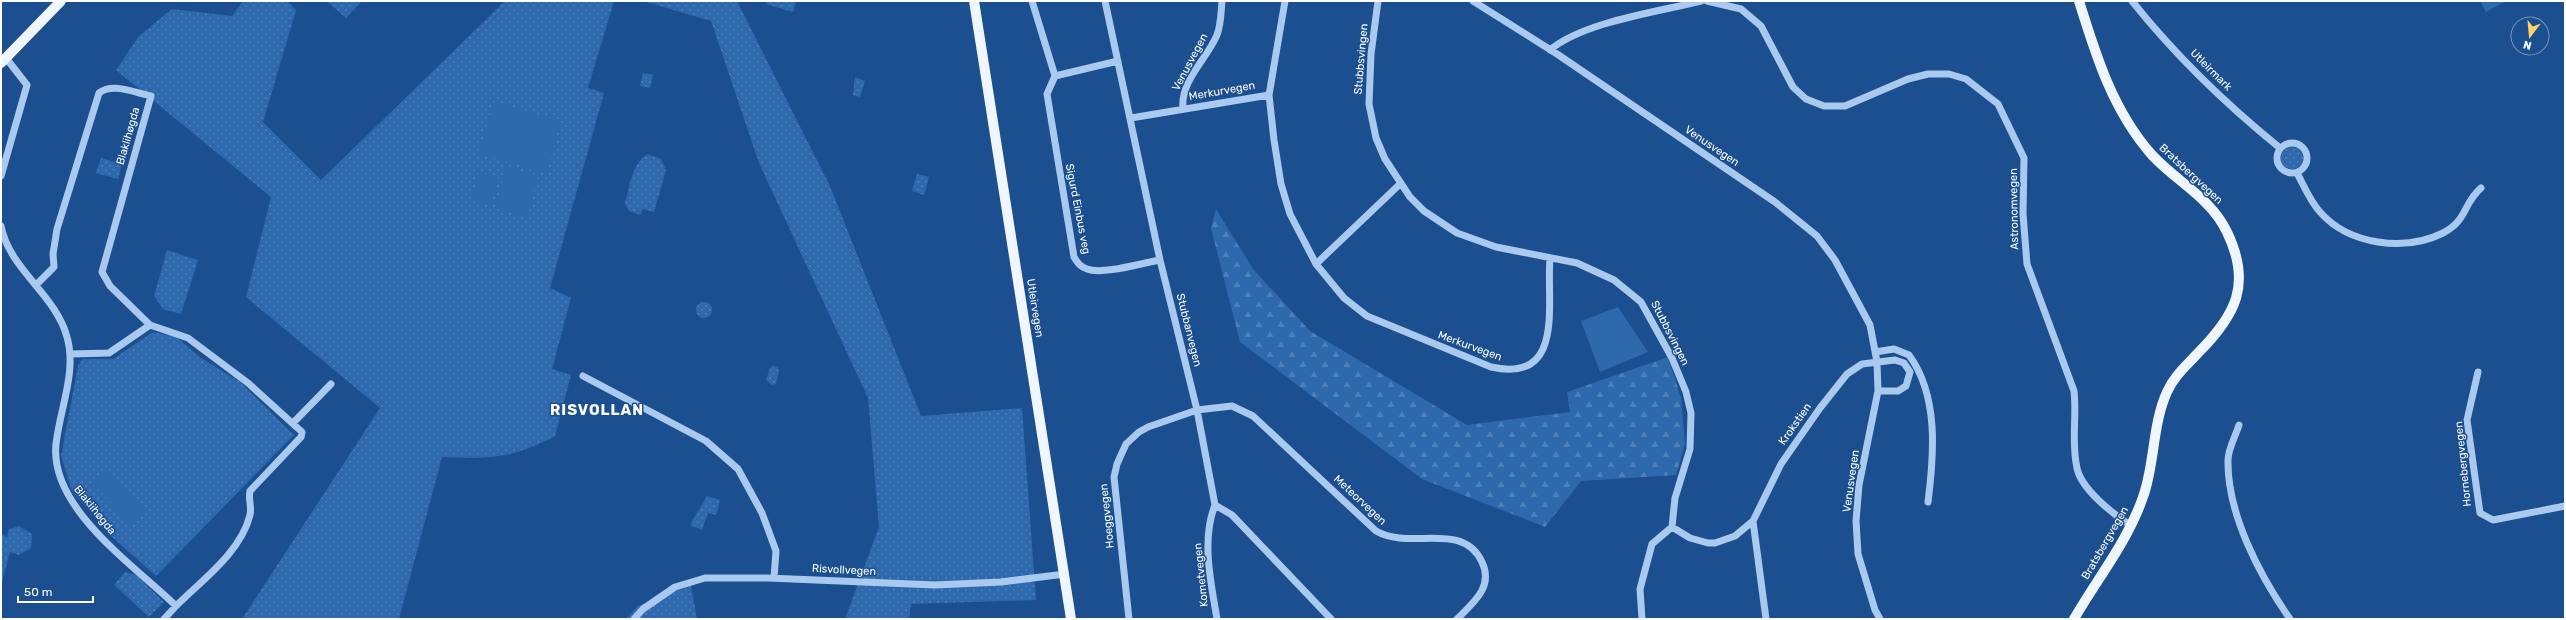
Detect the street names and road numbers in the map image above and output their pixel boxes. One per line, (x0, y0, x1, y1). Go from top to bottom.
street label: Stubbsvingen (1351, 23, 1371, 95)
street label: Venusvegen (1169, 31, 1211, 93)
street label: Utleirmark (2188, 47, 2235, 94)
street label: Merkurvegen (1188, 79, 1256, 103)
street label: Blaklihøgda (114, 106, 142, 166)
street label: Venusvegen (1682, 123, 1742, 169)
street label: Bratsbergvegen (2157, 141, 2225, 207)
street label: Sigurd Einbus veg (1063, 163, 1093, 255)
street label: Astronomvegen (2007, 168, 2021, 250)
street label: Utleirvegen (1024, 278, 1046, 338)
street label: Stubbanvegen (1174, 292, 1204, 368)
street label: Stubbsvingen (1648, 298, 1692, 368)
street label: Merkurvegen (1436, 328, 1504, 364)
street label: Krokstien (1776, 401, 1814, 447)
street label: Hornebergvegen (2452, 421, 2474, 507)
street label: Venusvegen (1840, 449, 1862, 513)
street label: Meteorvegen (1331, 472, 1389, 528)
street label: Blaklihøgda (71, 483, 119, 537)
street label: Hoeggvegen (1097, 483, 1117, 549)
street label: Bratsbergvegen (2079, 504, 2131, 582)
street label: Kometvegen (1191, 542, 1211, 608)
street label: Risvollvegen (812, 562, 876, 578)

